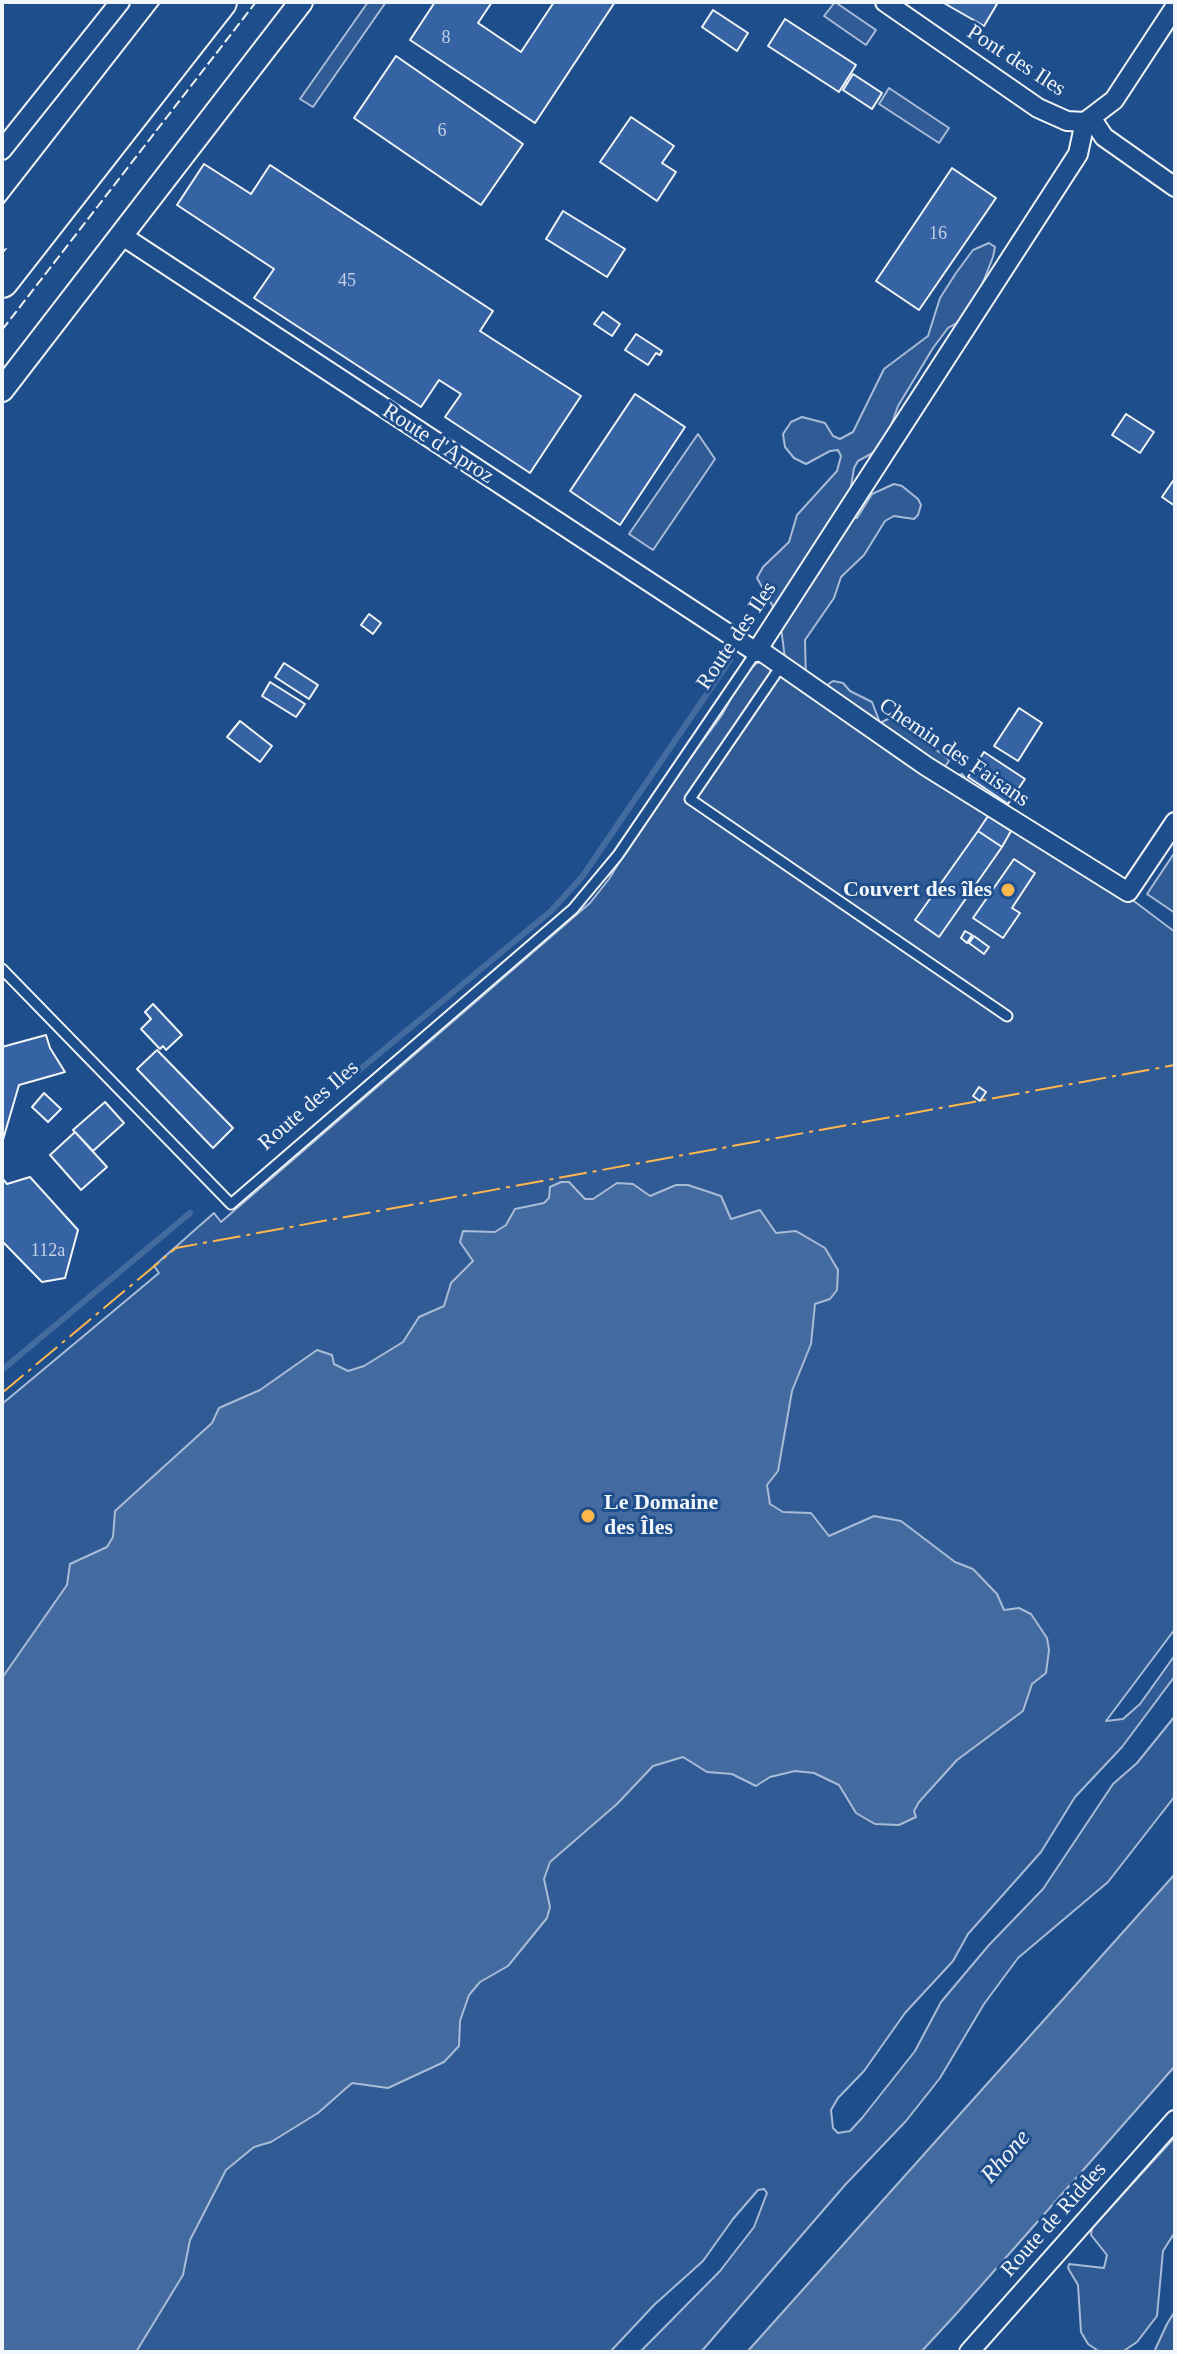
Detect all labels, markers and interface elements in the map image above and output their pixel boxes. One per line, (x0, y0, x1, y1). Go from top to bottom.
street label: Pont des Iles (962, 19, 1070, 103)
house number: 8 (442, 27, 450, 49)
house number: 6 (438, 120, 446, 142)
house number: 16 (929, 223, 947, 245)
house number: 45 (338, 270, 356, 292)
street label: Route d'Aproz (377, 398, 499, 490)
street label: Route des Iles (691, 577, 783, 695)
street label: Chemin des Faisans (874, 693, 1034, 813)
place label: Couvert des îles (843, 877, 992, 903)
marker: Couvert des îles (999, 881, 1017, 899)
street label: Route des Iles (253, 1055, 365, 1157)
house number: 112a (31, 1240, 65, 1262)
place label: Le Domaine des Îles (604, 1490, 718, 1542)
marker: Le Domaine des Îles (579, 1507, 597, 1525)
water label: Rhone (975, 2124, 1037, 2190)
street label: Route de Riddes (996, 2157, 1112, 2283)

